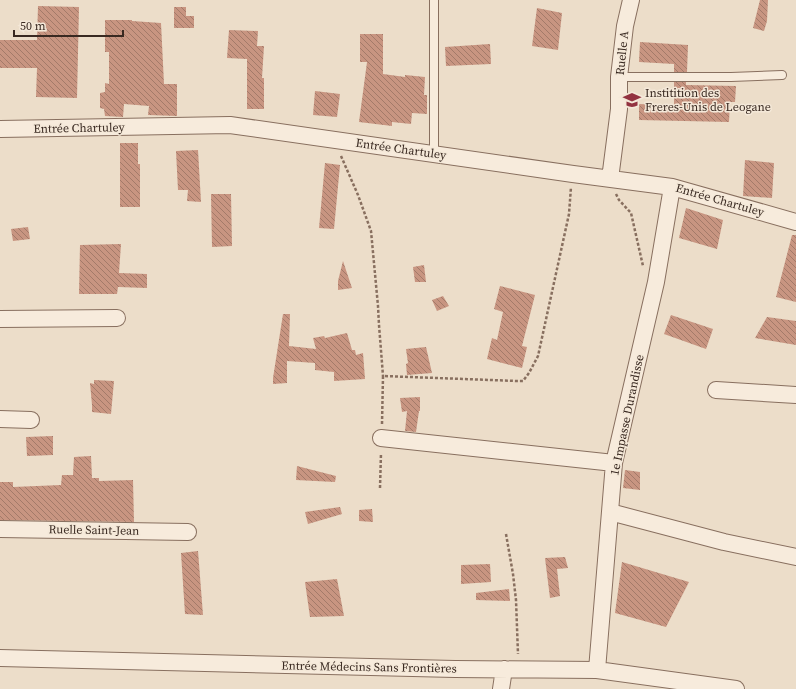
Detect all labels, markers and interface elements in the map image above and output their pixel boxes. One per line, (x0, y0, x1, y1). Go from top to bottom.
scale bar (14, 12, 123, 38)
text: 50 m (20, 18, 46, 34)
street label: Ruelle A (612, 30, 632, 76)
place label: Institition des Freres-Unis de Leogane (645, 85, 771, 115)
school or university icon: Institition des Freres-Unis de Leogane (622, 90, 642, 110)
street label: Entrée Chartuley (33, 119, 126, 137)
street label: Entrée Chartuley (355, 135, 448, 163)
street label: Entrée Chartuley (674, 180, 767, 220)
street label: 1e Impasse Durandisse (606, 353, 648, 477)
street label: Ruelle Saint-Jean (49, 521, 139, 539)
street label: Entrée Médecins Sans Frontières (281, 657, 457, 677)

